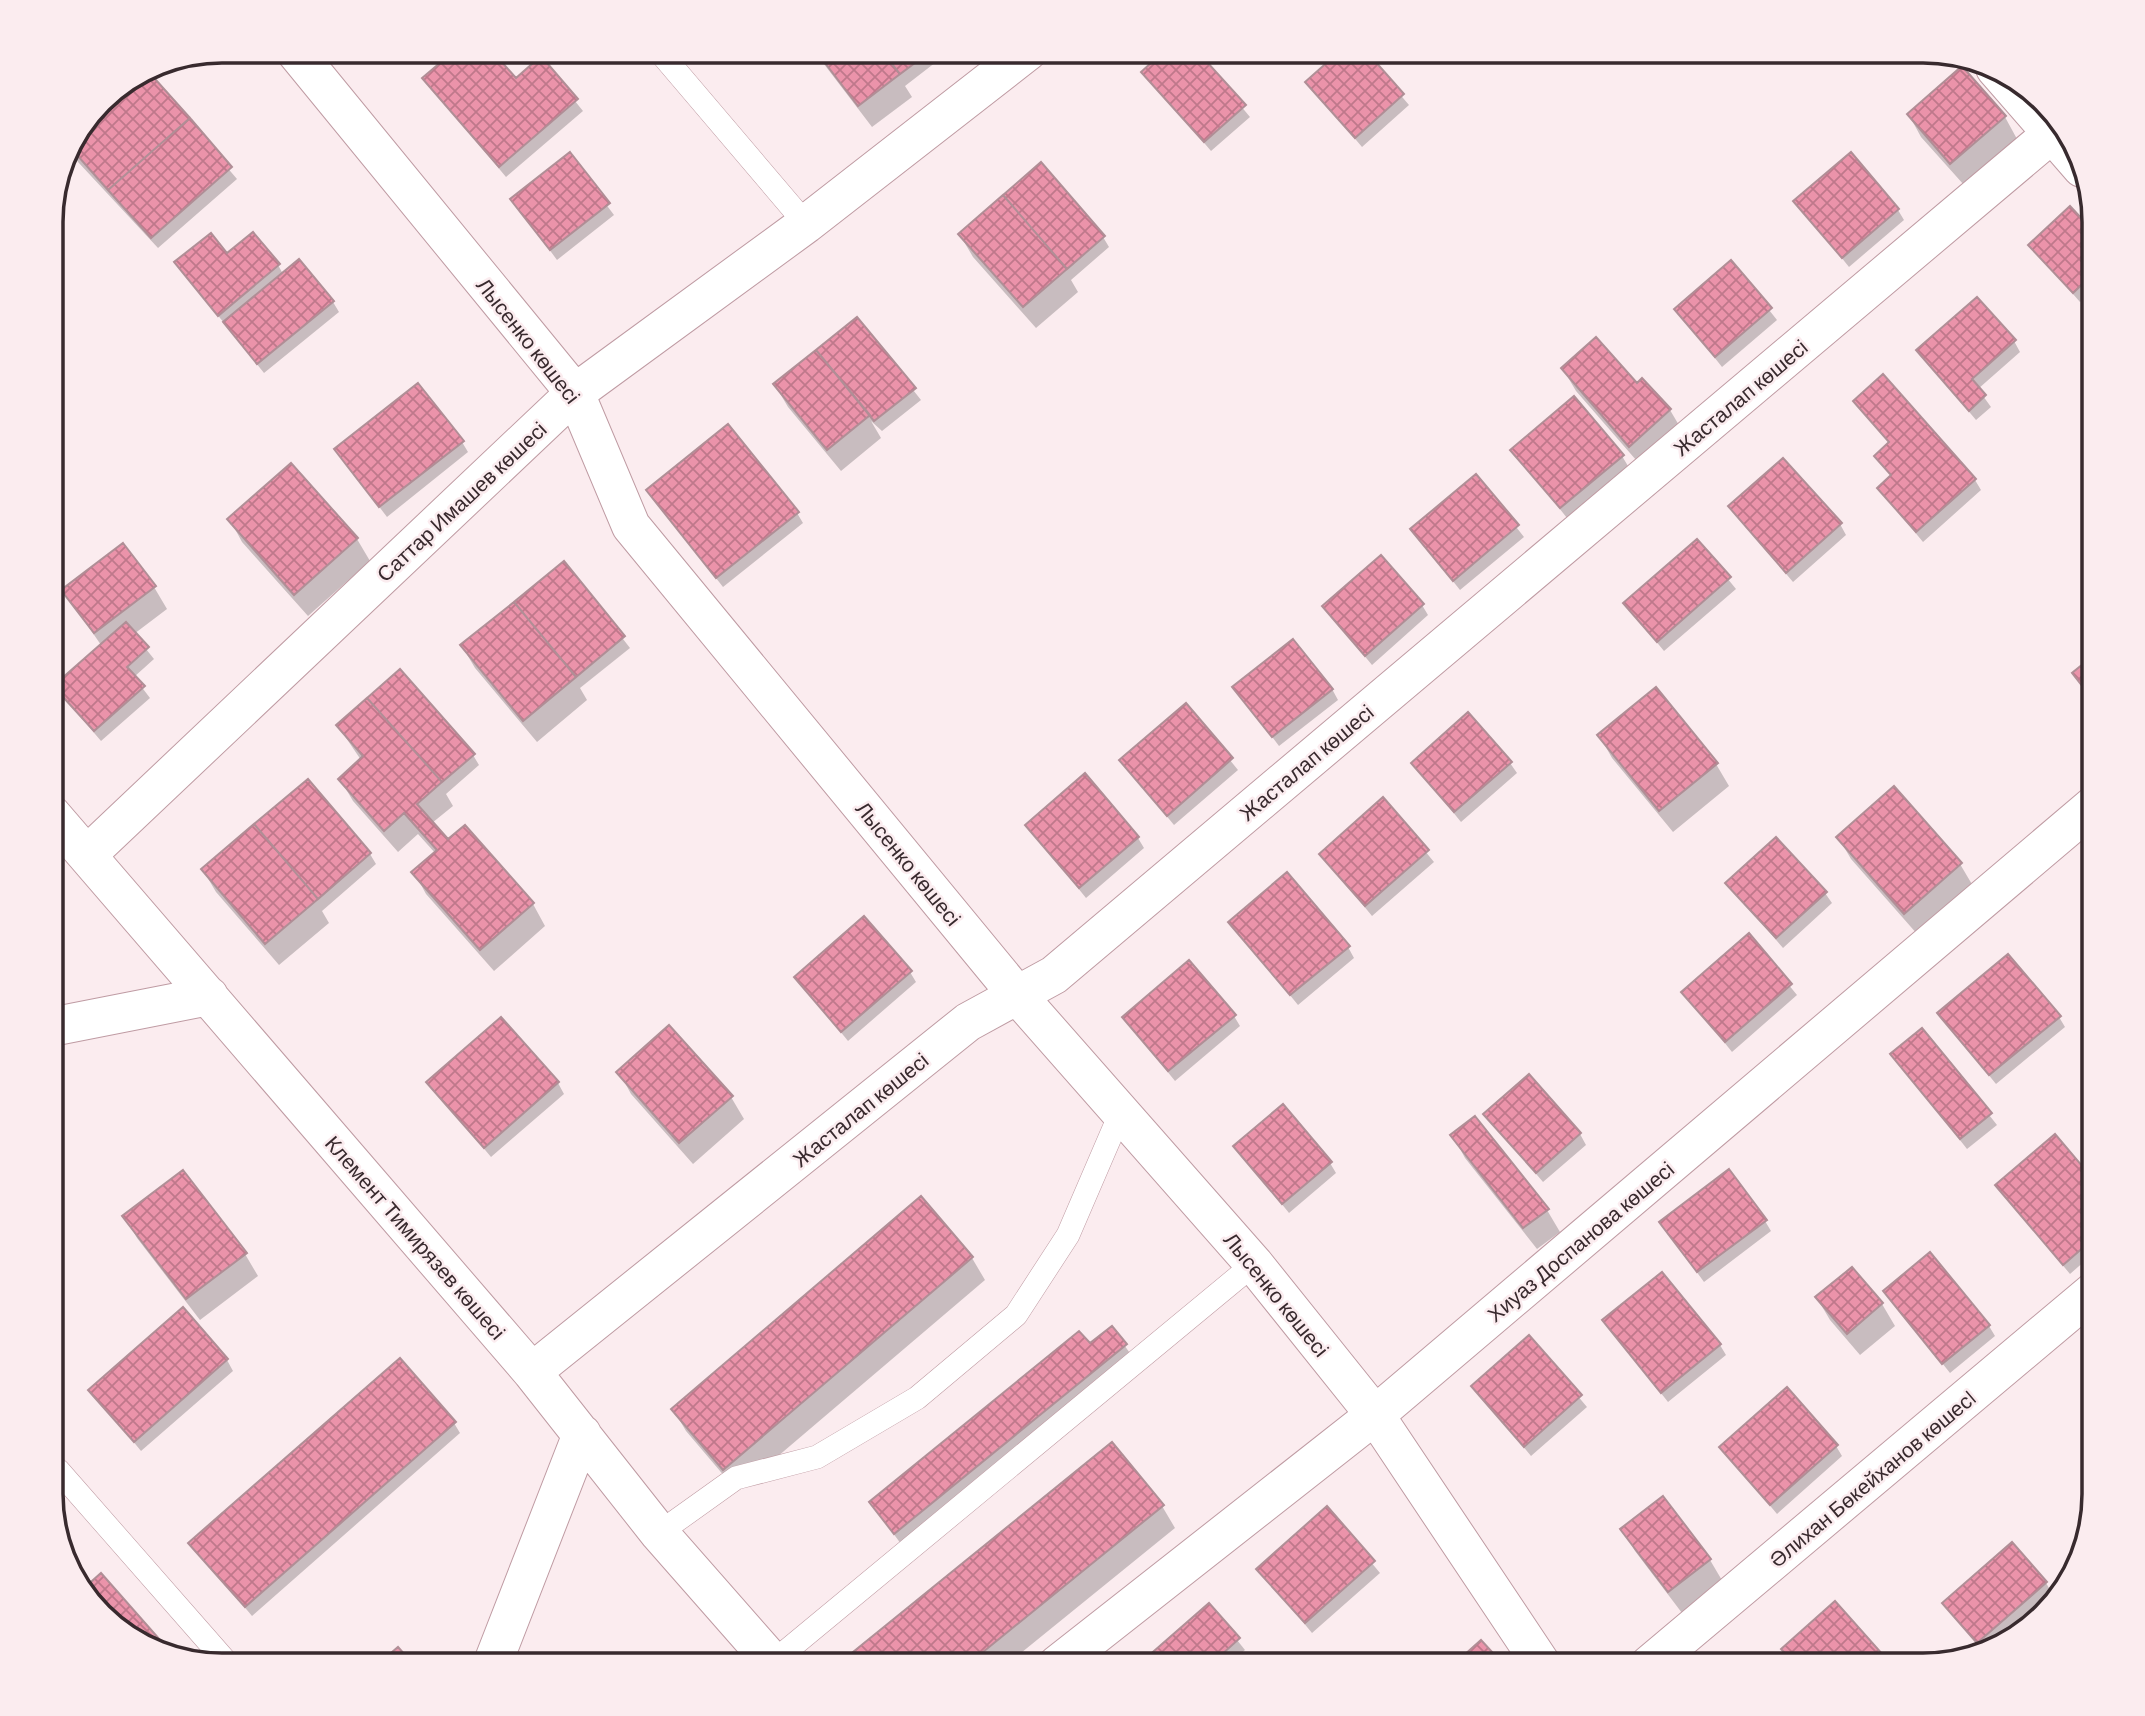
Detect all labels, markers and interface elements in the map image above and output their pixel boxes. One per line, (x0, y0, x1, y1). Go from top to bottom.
street label: Лысенко көшесі (472, 272, 586, 408)
street label: Жасталап көшесі (1668, 334, 1812, 460)
street label: Саттар Имашев көшесі (371, 416, 551, 586)
street label: Жасталап көшесі (1234, 699, 1378, 825)
street label: Лысенко көшесі (851, 796, 967, 930)
street label: Жасталап көшесі (787, 1047, 933, 1171)
street label: Клемент Тимирязев көшесі (321, 1130, 511, 1344)
street label: Хиуаз Доспанова көшесі (1482, 1156, 1678, 1326)
street label: Лысенко көшесі (1219, 1227, 1335, 1361)
street label: Әлихан Бөкейханов көшесI (1764, 1384, 1980, 1572)

